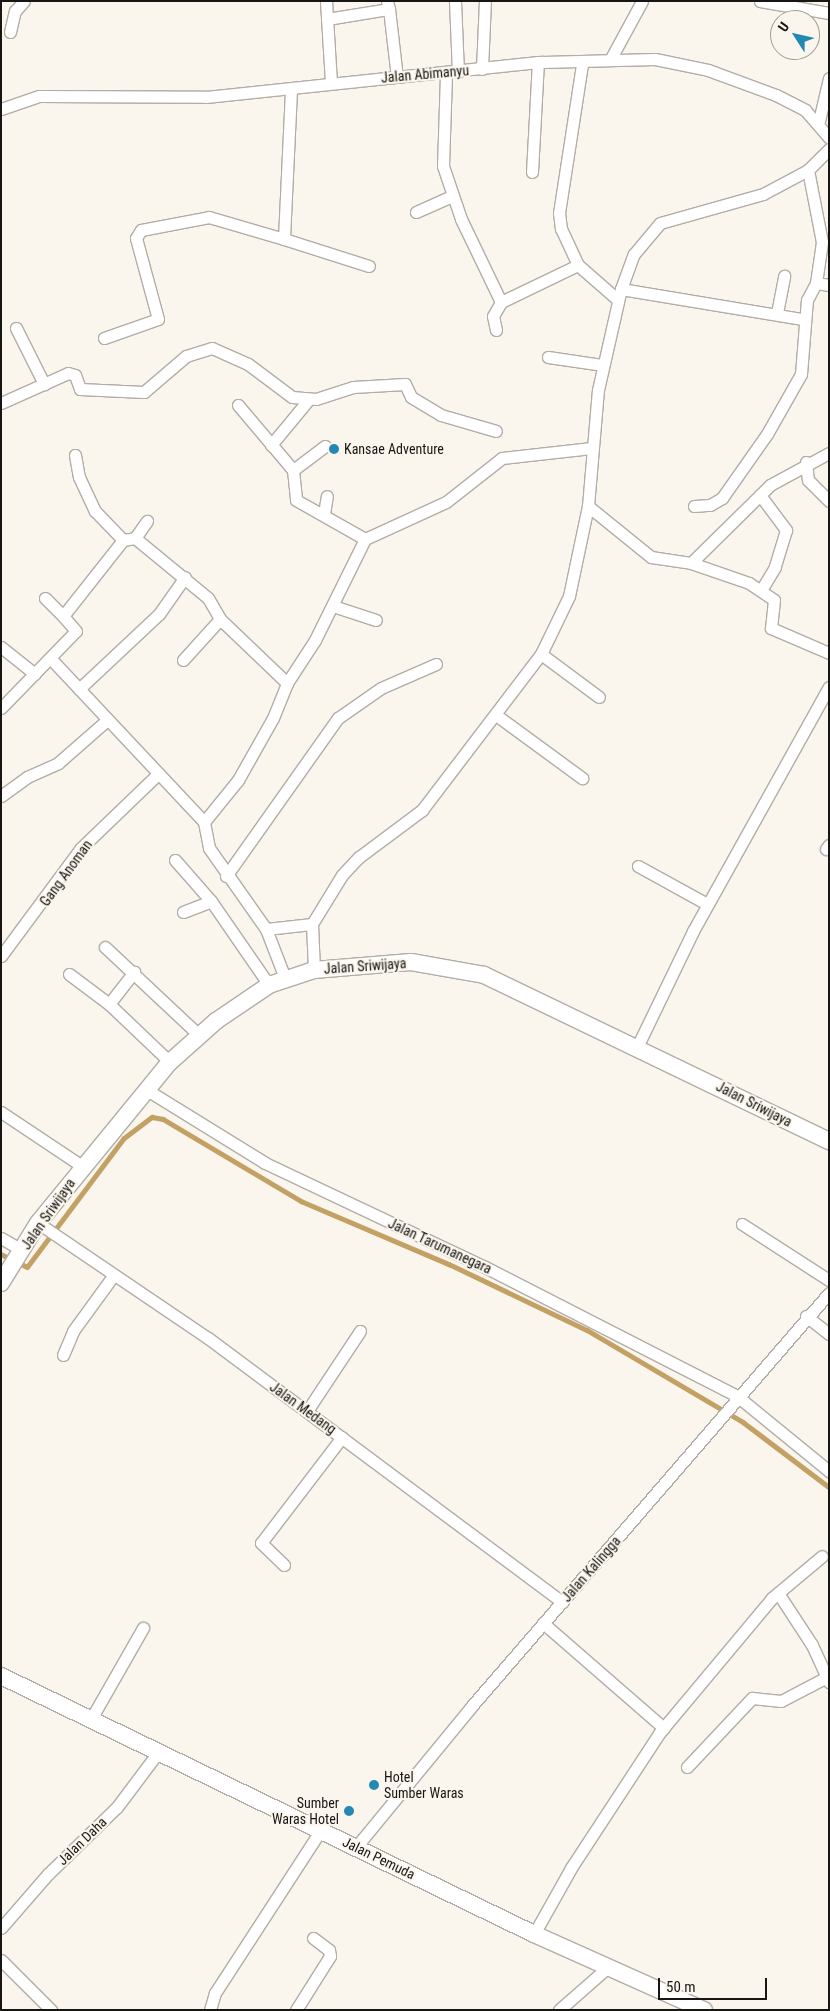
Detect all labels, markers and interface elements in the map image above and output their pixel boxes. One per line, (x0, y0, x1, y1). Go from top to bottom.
north arrow (770, 10, 820, 60)
text: U (775, 19, 792, 35)
street label: Jalan Abimanyu (380, 62, 470, 86)
place label: Kansae Adventure (344, 441, 444, 457)
marker: Kansae Adventure (328, 443, 340, 455)
street label: Gang Anoman (36, 837, 96, 909)
street label: Jalan Sriwijaya (323, 955, 407, 977)
street label: Jalan Sriwijaya (713, 1078, 795, 1130)
street label: Jalan Sriwijaya (17, 1175, 79, 1253)
street label: Jalan Tarumanegara (385, 1215, 495, 1277)
street label: Jalan Medang (267, 1378, 339, 1438)
street label: Jalan Kalingga (558, 1533, 624, 1605)
place label: Hotel Sumber Waras (384, 1769, 464, 1801)
marker: Hotel Sumber Waras (368, 1779, 380, 1791)
place label: Sumber Waras Hotel (272, 1795, 339, 1828)
marker: Sumber Waras Hotel (343, 1805, 355, 1817)
street label: Jalan Daha (54, 1814, 110, 1868)
street label: Jalan Pemuda (340, 1833, 418, 1883)
scale bar (660, 1968, 769, 2000)
text: 50 m (666, 1978, 696, 1996)

